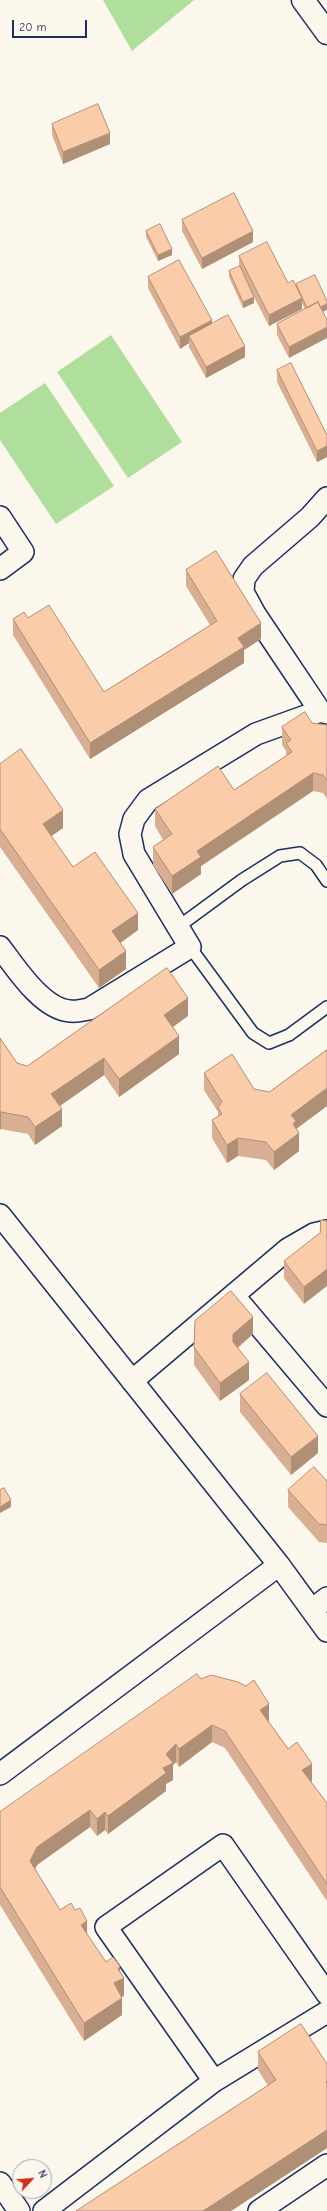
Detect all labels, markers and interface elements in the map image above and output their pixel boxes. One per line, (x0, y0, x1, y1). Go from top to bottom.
scale bar (14, 12, 89, 38)
text: 20 m (19, 20, 47, 34)
north arrow (12, 2159, 52, 2199)
text: N (35, 2168, 50, 2180)

